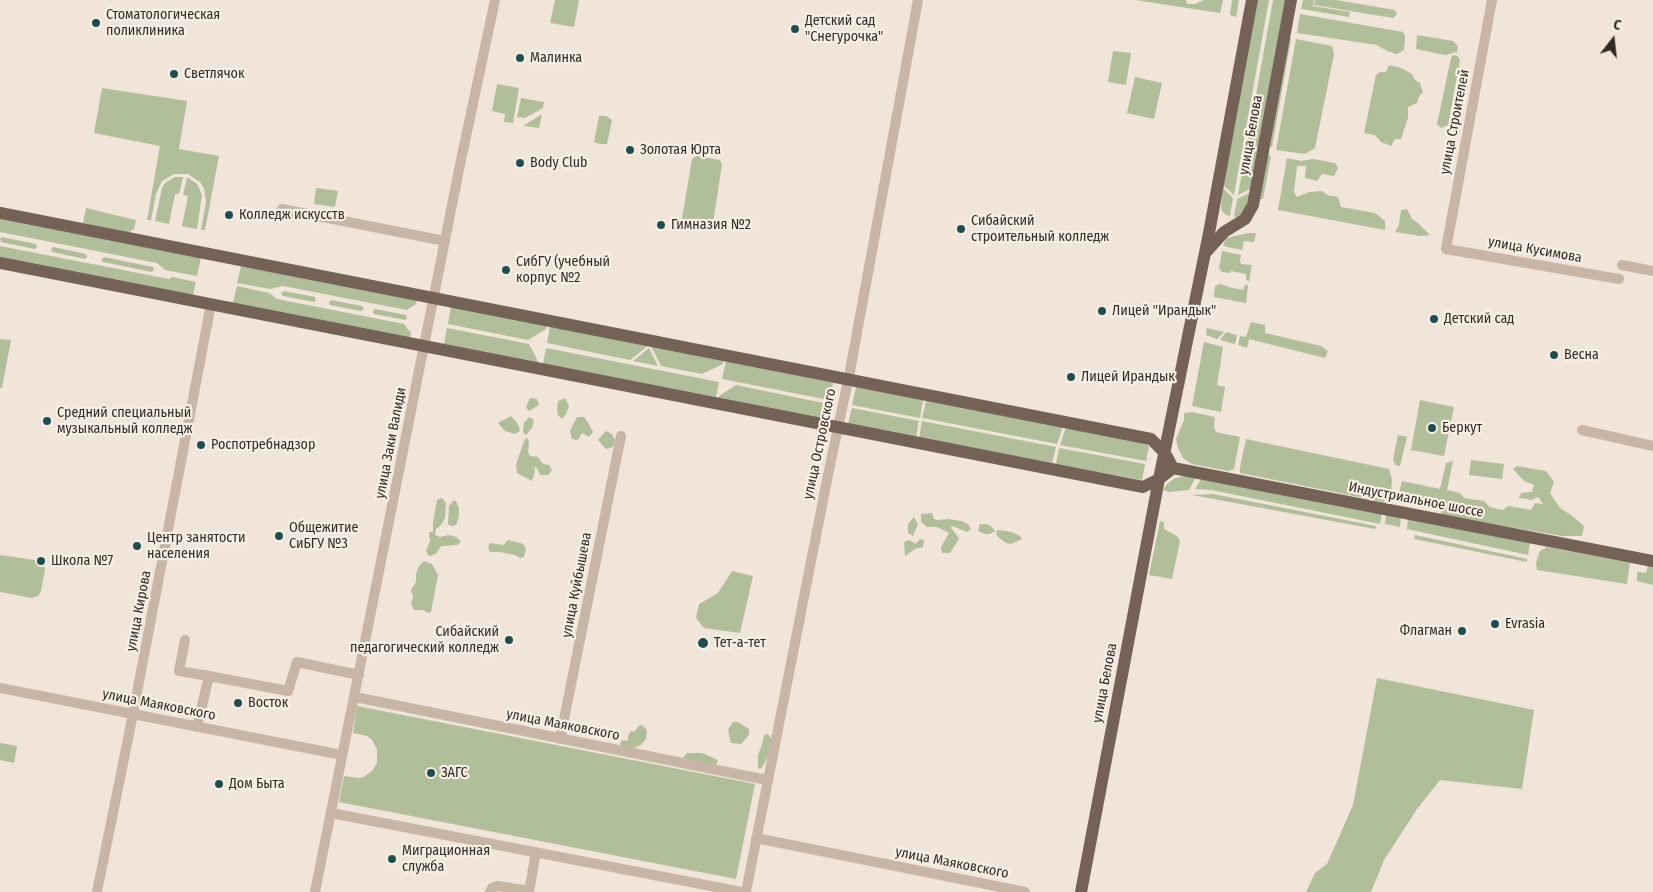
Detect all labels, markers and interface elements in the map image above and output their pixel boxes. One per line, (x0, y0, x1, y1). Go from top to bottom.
place label: Стоматологическая поликлиника (106, 7, 220, 40)
place label: Детский сад "Снегурочка" (805, 13, 883, 46)
north arrow (1588, 15, 1638, 65)
text: С (1611, 16, 1623, 34)
marker: Стоматологическая поликлиника (90, 17, 102, 29)
marker: Детский сад "Снегурочка" (789, 23, 801, 35)
place label: Малинка (530, 50, 582, 66)
marker: Малинка (514, 52, 526, 64)
place label: Светлячок (184, 66, 245, 82)
marker: Светлячок (168, 68, 180, 80)
street label: улица Строителей (1437, 68, 1473, 176)
street label: улица Белова (1236, 94, 1266, 176)
place label: Золотая Юрта (640, 142, 721, 158)
marker: Золотая Юрта (624, 144, 636, 156)
place label: Body Club (530, 155, 587, 171)
marker: Body Club (514, 157, 526, 169)
place label: Колледж искусств (239, 207, 345, 223)
marker: Колледж искусств (223, 209, 235, 221)
place label: Сибайский строительный колледж (971, 213, 1109, 246)
place label: Гимназия №2 (671, 217, 751, 233)
marker: Гимназия №2 (655, 219, 667, 231)
marker: Сибайский строительный колледж (955, 223, 967, 235)
street label: улица Кусимова (1487, 233, 1583, 267)
place label: СибГУ (учебный корпус №2 (516, 254, 610, 286)
marker: СибГУ (учебный корпус №2 (500, 264, 512, 276)
place label: Лицей "Ирандык" (1112, 303, 1216, 319)
marker: Лицей "Ирандык" (1096, 305, 1108, 317)
place label: Детский сад (1444, 311, 1514, 327)
marker: Детский сад (1428, 313, 1440, 325)
place label: Весна (1564, 347, 1599, 363)
marker: Весна (1548, 349, 1560, 361)
place label: Лицей Ирандык (1081, 369, 1175, 385)
marker: Лицей Ирандык (1065, 371, 1077, 383)
street label: улица Заки Валиди (372, 386, 410, 500)
street label: улица Островского (800, 387, 840, 501)
place label: Средний специальный музыкальный колледж (57, 405, 192, 438)
marker: Средний специальный музыкальный колледж (41, 415, 53, 427)
place label: Беркут (1442, 420, 1482, 436)
marker: Беркут (1426, 422, 1438, 434)
place label: Роспотребнадзор (211, 437, 315, 453)
marker: Роспотребнадзор (195, 439, 207, 451)
street label: Индустриальное шоссе (1347, 479, 1485, 521)
place label: Общежитие СиБГУ №3 (289, 520, 358, 552)
place label: Центр занятости населения (147, 530, 245, 562)
marker: Общежитие СиБГУ №3 (273, 530, 285, 542)
street label: улица Куйбышева (559, 531, 595, 639)
marker: Центр занятости населения (131, 540, 143, 552)
place label: Школа №7 (51, 553, 113, 569)
marker: Школа №7 (35, 555, 47, 567)
street label: улица Кирова (123, 569, 155, 653)
place label: Evrasia (1505, 616, 1545, 632)
marker: Evrasia (1489, 618, 1501, 630)
place label: Флагман (1400, 623, 1452, 639)
place label: Сибайский педагогический колледж (350, 624, 499, 656)
marker: Флагман (1456, 625, 1468, 637)
marker: Сибайский педагогический колледж (503, 634, 515, 646)
place label: Тет-а-тет (714, 635, 766, 651)
marker: Тет-а-тет (696, 636, 710, 650)
street label: улица Белова (1089, 642, 1121, 724)
street label: улица Маяковского (101, 686, 217, 724)
place label: Восток (248, 695, 288, 711)
marker: Восток (232, 697, 244, 709)
street label: улица Маяковского (505, 706, 621, 744)
place label: ЗАГС (441, 765, 468, 781)
marker: ЗАГС (425, 767, 437, 779)
place label: Дом Быта (229, 776, 285, 792)
marker: Дом Быта (213, 778, 225, 790)
place label: Миграционная служба (402, 843, 490, 876)
street label: улица Маяковского (894, 844, 1010, 882)
marker: Миграционная служба (386, 853, 398, 865)

